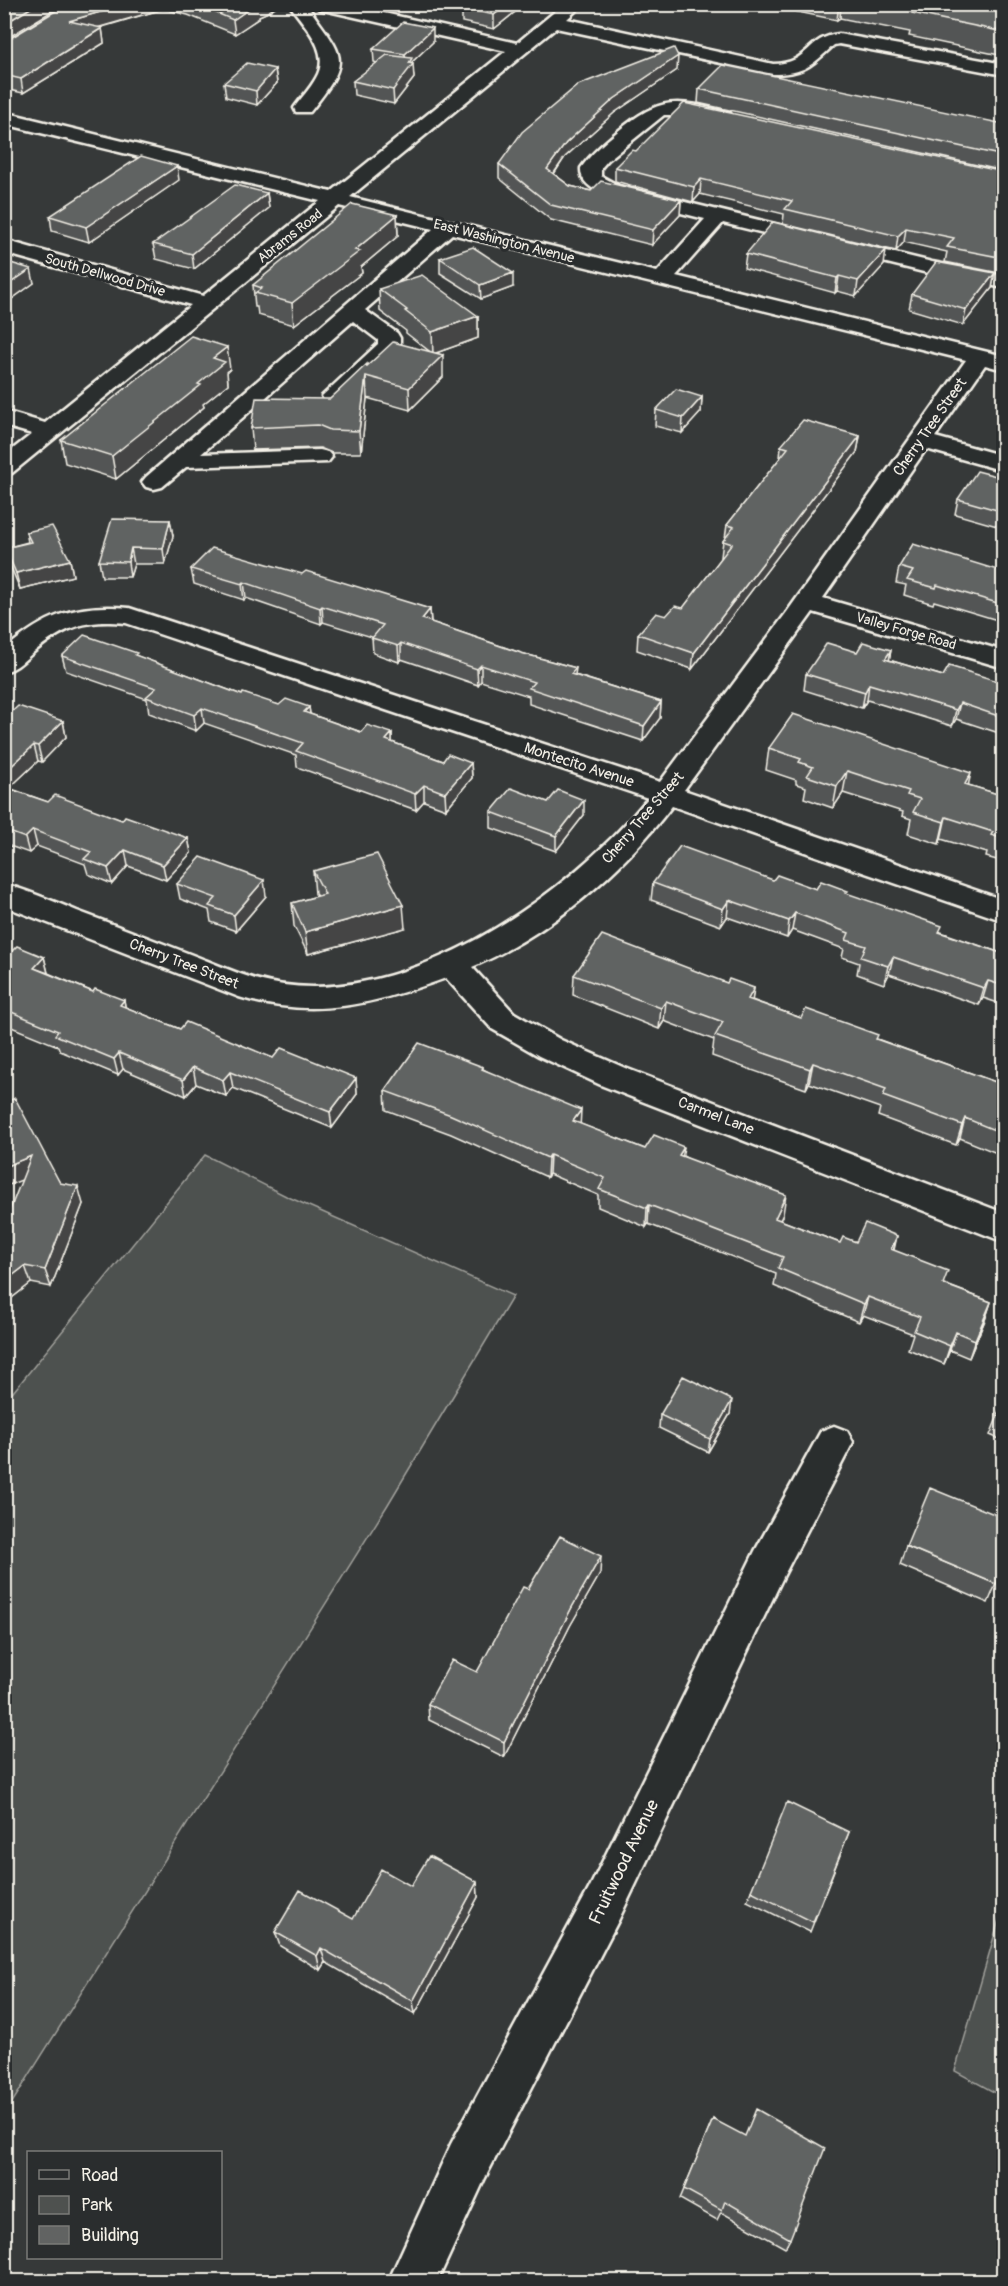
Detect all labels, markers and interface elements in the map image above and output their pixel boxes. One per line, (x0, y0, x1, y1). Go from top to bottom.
street label: Abrams Road (254, 205, 326, 267)
street label: East Washington Avenue (432, 215, 576, 267)
street label: South Dellwood Drive (43, 250, 167, 300)
street label: Cherry Tree Street (889, 373, 972, 480)
street label: Valley Forge Road (854, 609, 958, 654)
street label: Montecito Avenue (522, 738, 637, 792)
street label: Cherry Tree Street (598, 767, 689, 868)
street label: Cherry Tree Street (127, 934, 242, 994)
street label: Carmel Lane (675, 1093, 757, 1139)
street label: Fruitwood Avenue (584, 1796, 664, 1928)
legend (27, 2151, 222, 2259)
text: Road (81, 2164, 118, 2187)
text: Park (81, 2194, 113, 2217)
text: Building (81, 2224, 139, 2247)

